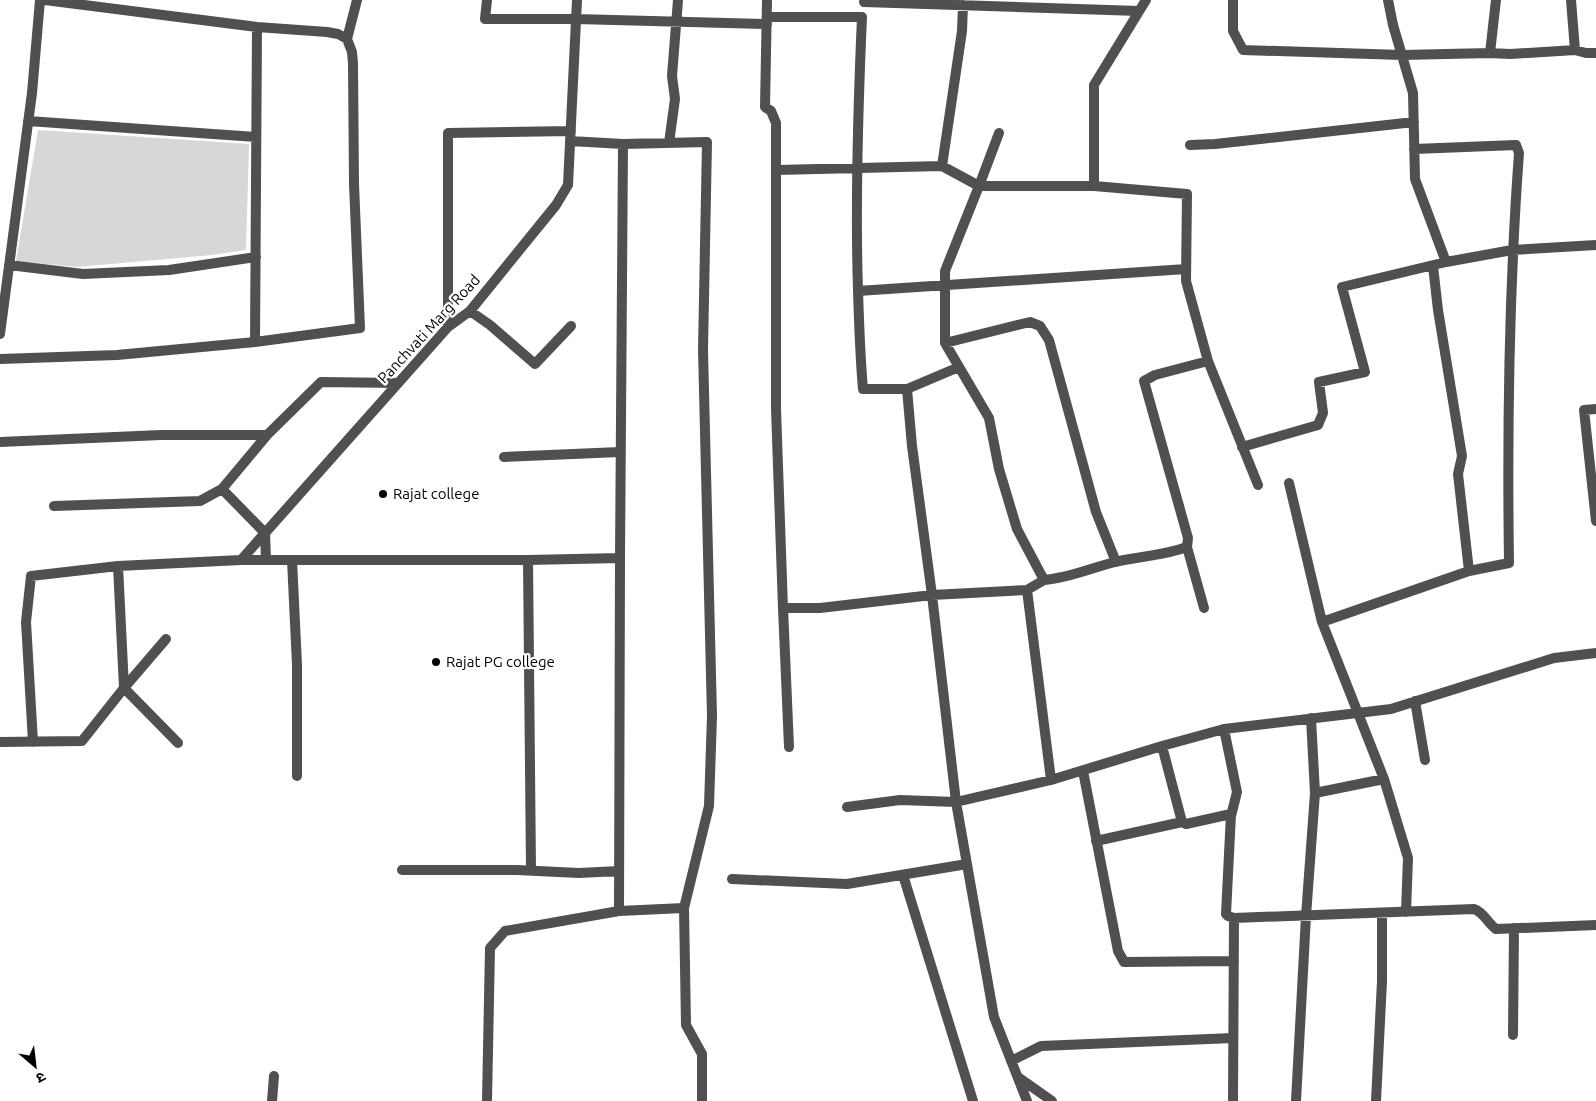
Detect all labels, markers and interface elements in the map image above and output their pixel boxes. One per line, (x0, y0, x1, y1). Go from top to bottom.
street label: Panchvati Marg Road (374, 271, 483, 386)
place label: Rajat college (393, 485, 479, 502)
marker: Rajat college (377, 488, 389, 500)
place label: Rajat PG college (446, 653, 555, 670)
marker: Rajat PG college (430, 656, 442, 668)
north arrow (10, 1041, 60, 1091)
text: उ (33, 1068, 48, 1087)

